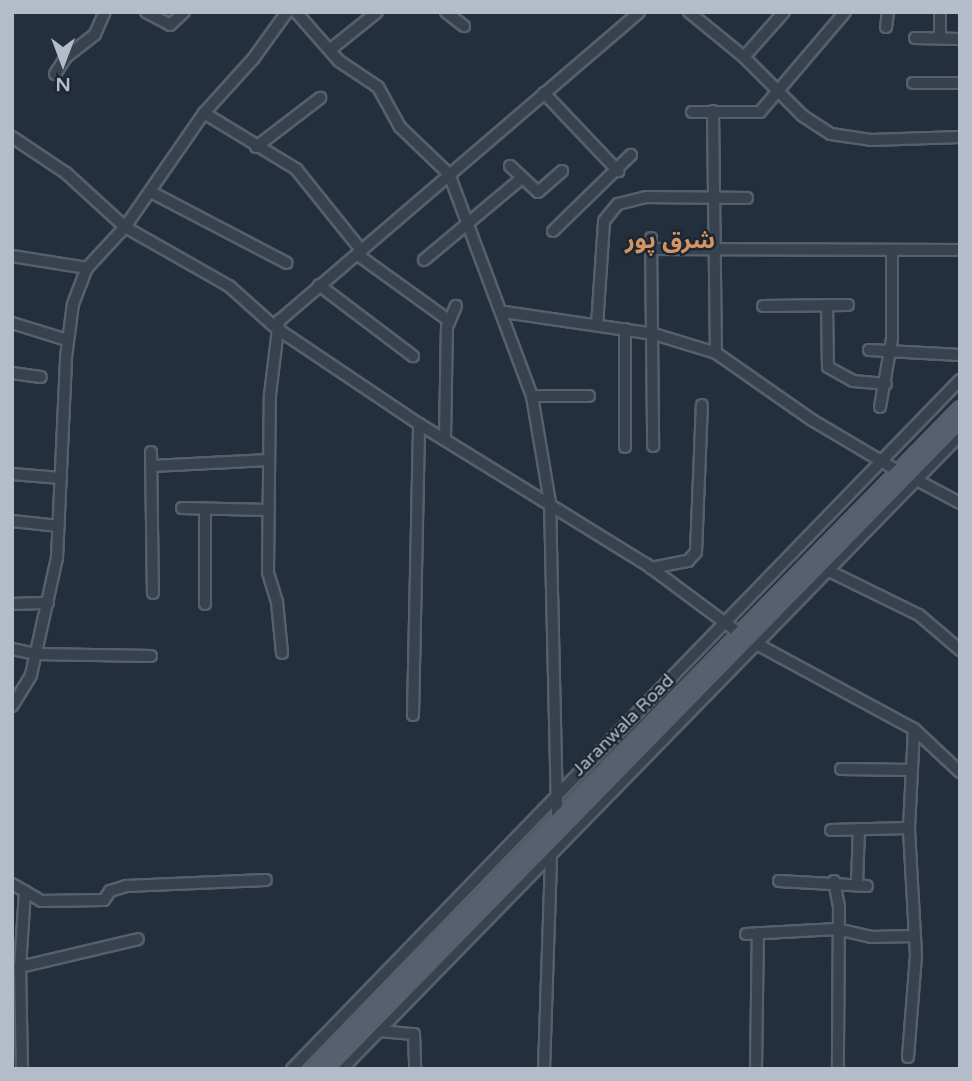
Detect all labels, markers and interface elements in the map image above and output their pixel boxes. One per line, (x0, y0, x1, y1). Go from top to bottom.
north arrow (28, 28, 98, 98)
text: N (55, 73, 71, 95)
district label: شرق پور (625, 227, 715, 255)
street label: Jaranwala Road (568, 670, 678, 780)

